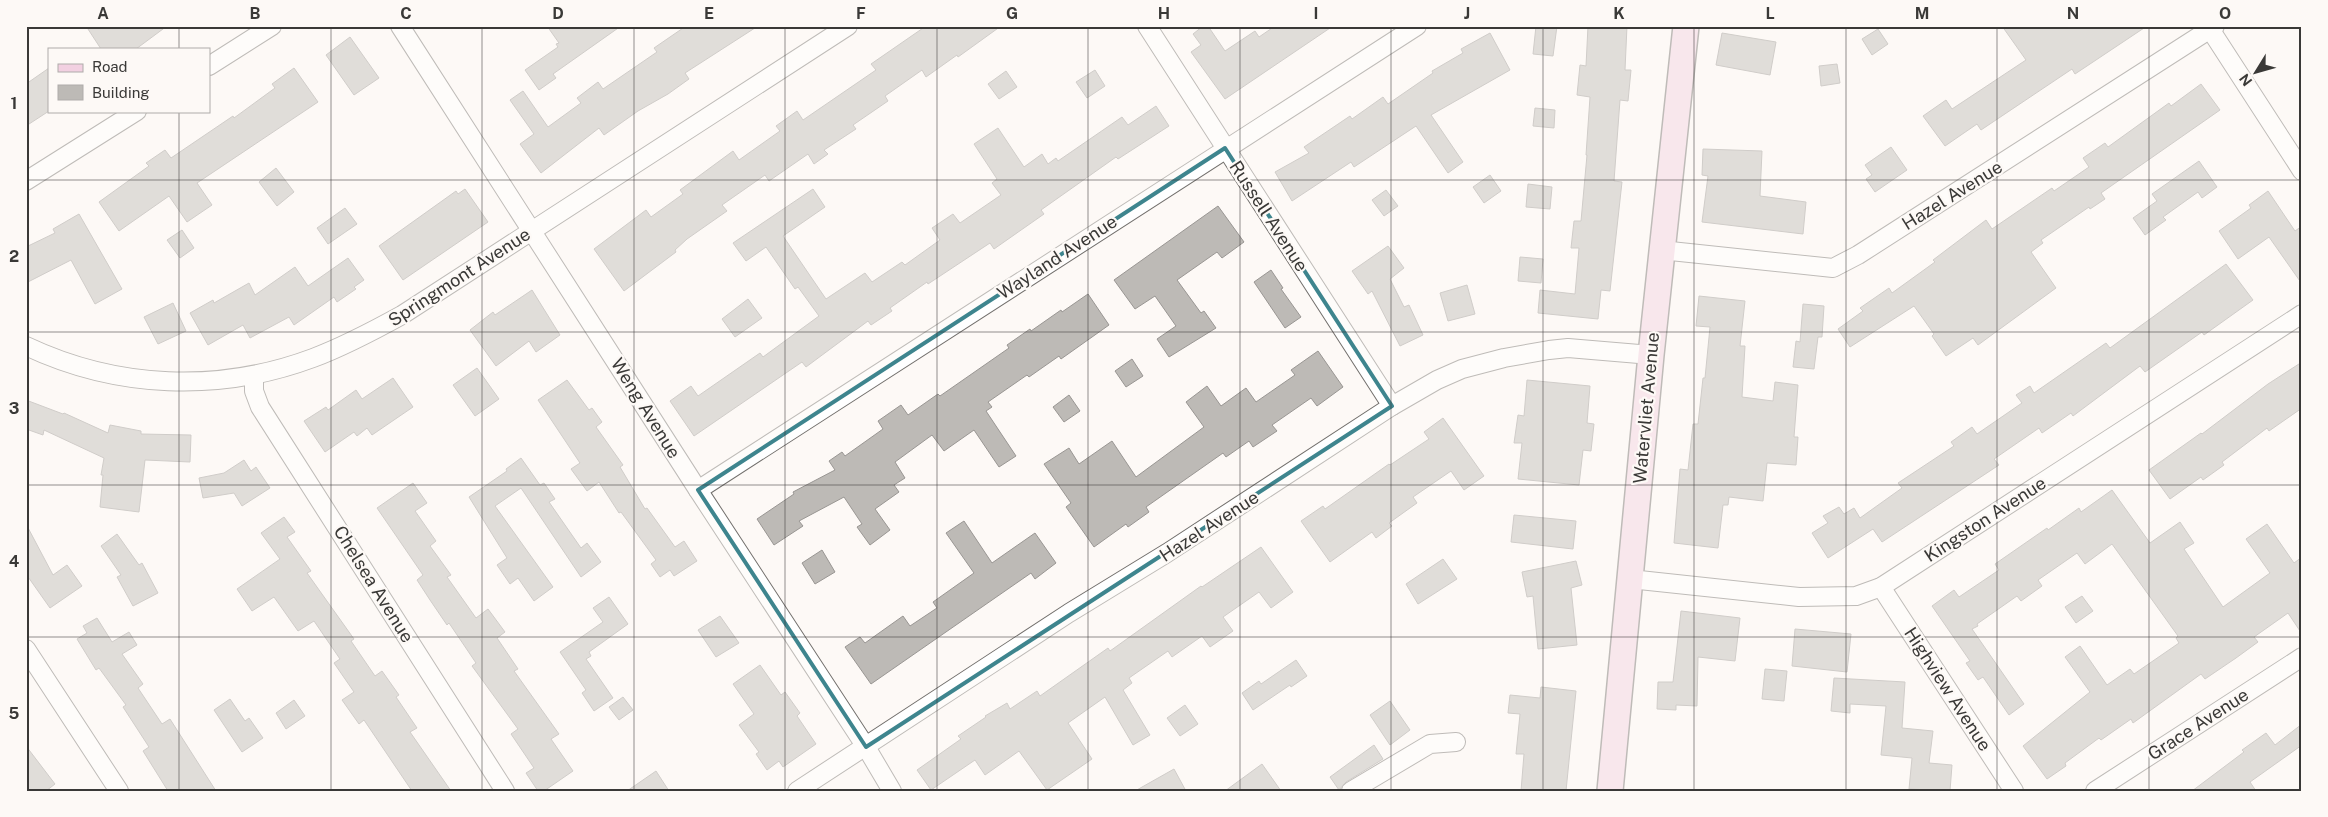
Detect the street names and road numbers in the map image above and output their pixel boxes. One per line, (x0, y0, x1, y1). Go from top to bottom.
street label: Hazel Avenue (1898, 156, 2006, 234)
street label: Russell Avenue (1225, 157, 1313, 275)
street label: Wayland Avenue (993, 211, 1121, 303)
street label: Springmont Avenue (384, 223, 534, 331)
street label: Watervliet Avenue (1629, 331, 1663, 485)
street label: Weng Avenue (607, 354, 685, 462)
street label: Kingston Avenue (1920, 472, 2050, 566)
street label: Hazel Avenue (1155, 486, 1263, 566)
street label: Chelsea Avenue (330, 522, 418, 646)
street label: Highview Avenue (1900, 623, 1996, 755)
street label: Grace Avenue (2144, 684, 2252, 764)

